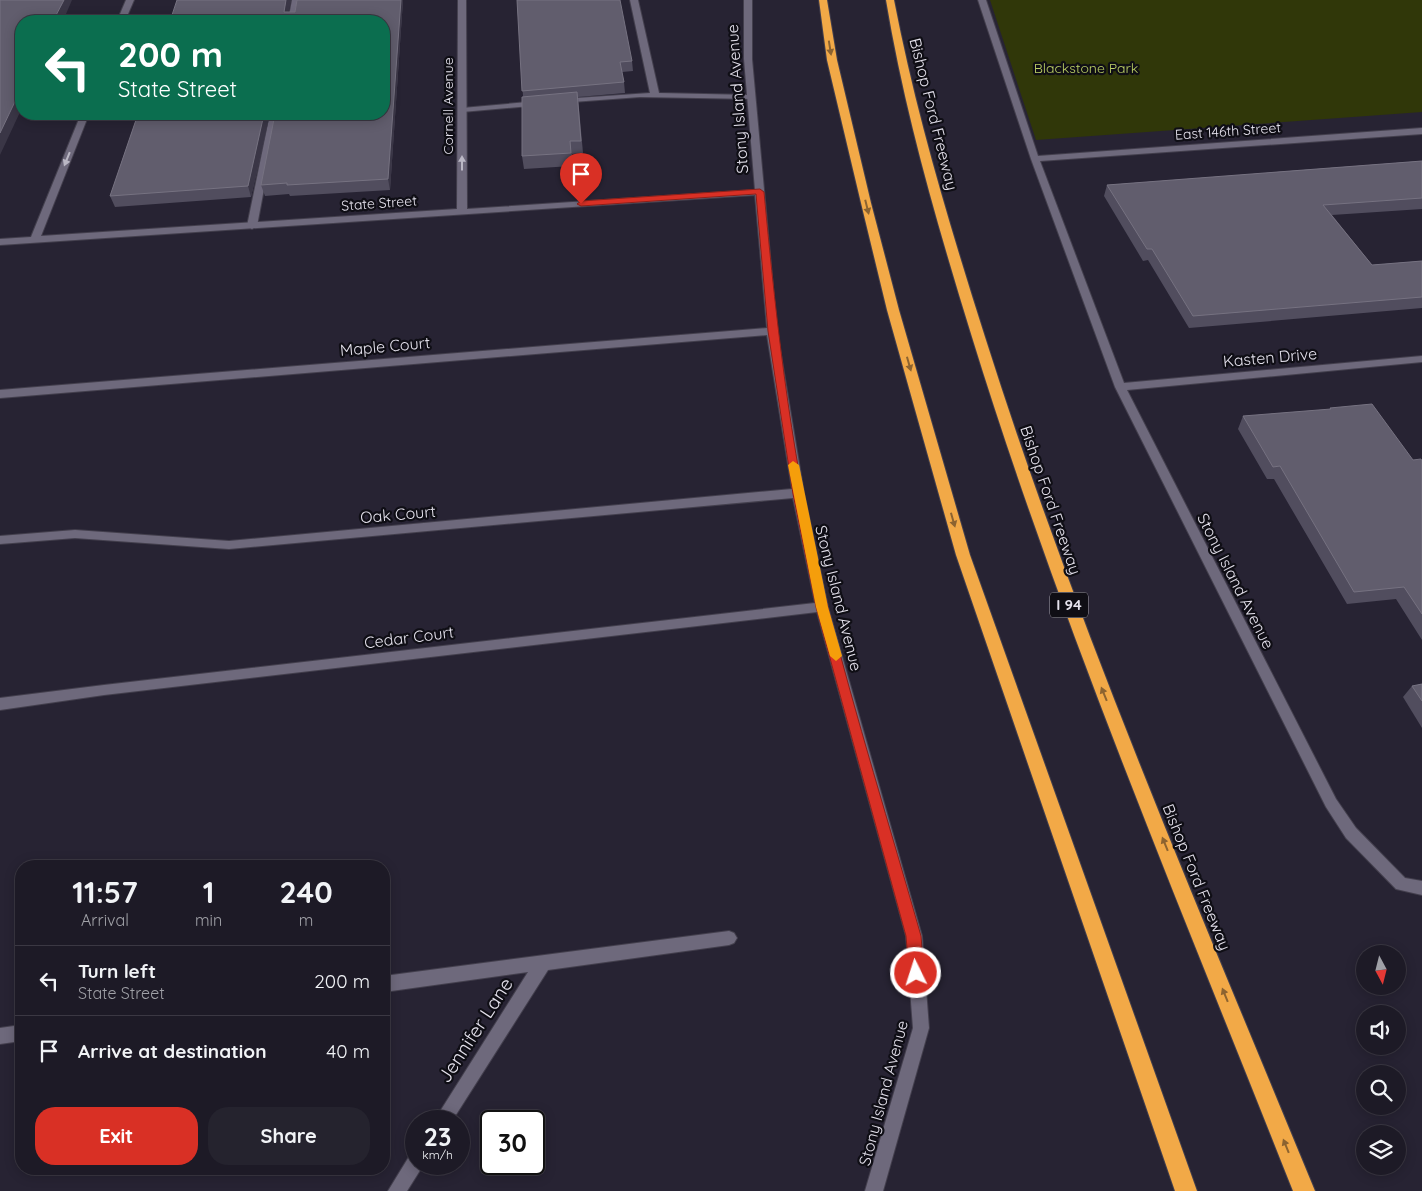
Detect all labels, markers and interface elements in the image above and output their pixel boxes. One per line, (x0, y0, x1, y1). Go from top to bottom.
street label: Stony Island Avenue (722, 24, 752, 174)
text: 200 m (118, 32, 223, 76)
icon: left (35, 35, 100, 100)
street label: Bishop Ford Freeway (905, 36, 963, 192)
one-way arrow (827, 41, 835, 57)
street label: Cornell Avenue (439, 57, 457, 155)
park label: Blackstone Park (1034, 59, 1138, 77)
text: State Street (118, 75, 237, 103)
street label: East 146th Street (1174, 118, 1282, 144)
one-way arrow (62, 152, 70, 166)
pin (560, 153, 602, 204)
one-way arrow (458, 155, 466, 171)
icon: arrive (567, 160, 595, 188)
street label: State Street (341, 191, 418, 215)
one-way arrow (863, 199, 871, 214)
street label: Maple Court (339, 332, 431, 360)
street label: Kasten Drive (1222, 343, 1318, 371)
one-way arrow (905, 356, 913, 371)
street label: Bishop Ford Freeway (1016, 423, 1086, 577)
street label: Oak Court (359, 501, 437, 527)
street label: Stony Island Avenue (1193, 510, 1279, 652)
one-way arrow (949, 512, 957, 527)
street label: Stony Island Avenue (811, 523, 867, 673)
road number: I 94 (1050, 592, 1088, 618)
street label: Cedar Court (363, 622, 455, 652)
one-way arrow (1099, 687, 1107, 701)
street label: Bishop Ford Freeway (1158, 801, 1236, 953)
one-way arrow (1160, 837, 1168, 852)
text: 11:57 (72, 873, 138, 911)
text: 1 (203, 873, 214, 911)
text: 240 (280, 873, 333, 911)
text: Arrival (81, 910, 129, 930)
text: min (195, 910, 222, 930)
text: m (299, 910, 313, 930)
north arrow (1356, 945, 1406, 995)
map controls (1356, 945, 1406, 1175)
position arrow (889, 946, 941, 998)
text: Turn left (78, 959, 156, 983)
icon: left (35, 967, 63, 995)
text: 200 m (314, 969, 370, 993)
street label: Jennifer Lane (432, 973, 518, 1087)
text: State Street (78, 983, 165, 1003)
one-way arrow (1221, 988, 1229, 1002)
button: sound (1356, 1005, 1406, 1055)
street label: Stony Island Avenue (854, 1018, 912, 1168)
icon: arrive (35, 1037, 63, 1065)
text: Arrive at destination (78, 1039, 267, 1063)
text: 40 m (326, 1039, 370, 1063)
button: search (1356, 1065, 1406, 1115)
button: Exit (35, 1107, 198, 1165)
button: Share (208, 1107, 370, 1165)
speed limit sign: 30 (480, 1110, 545, 1175)
text: 23 (424, 1121, 451, 1152)
button: layers (1356, 1125, 1406, 1175)
one-way arrow (1282, 1138, 1290, 1153)
text: km/h (422, 1147, 453, 1162)

